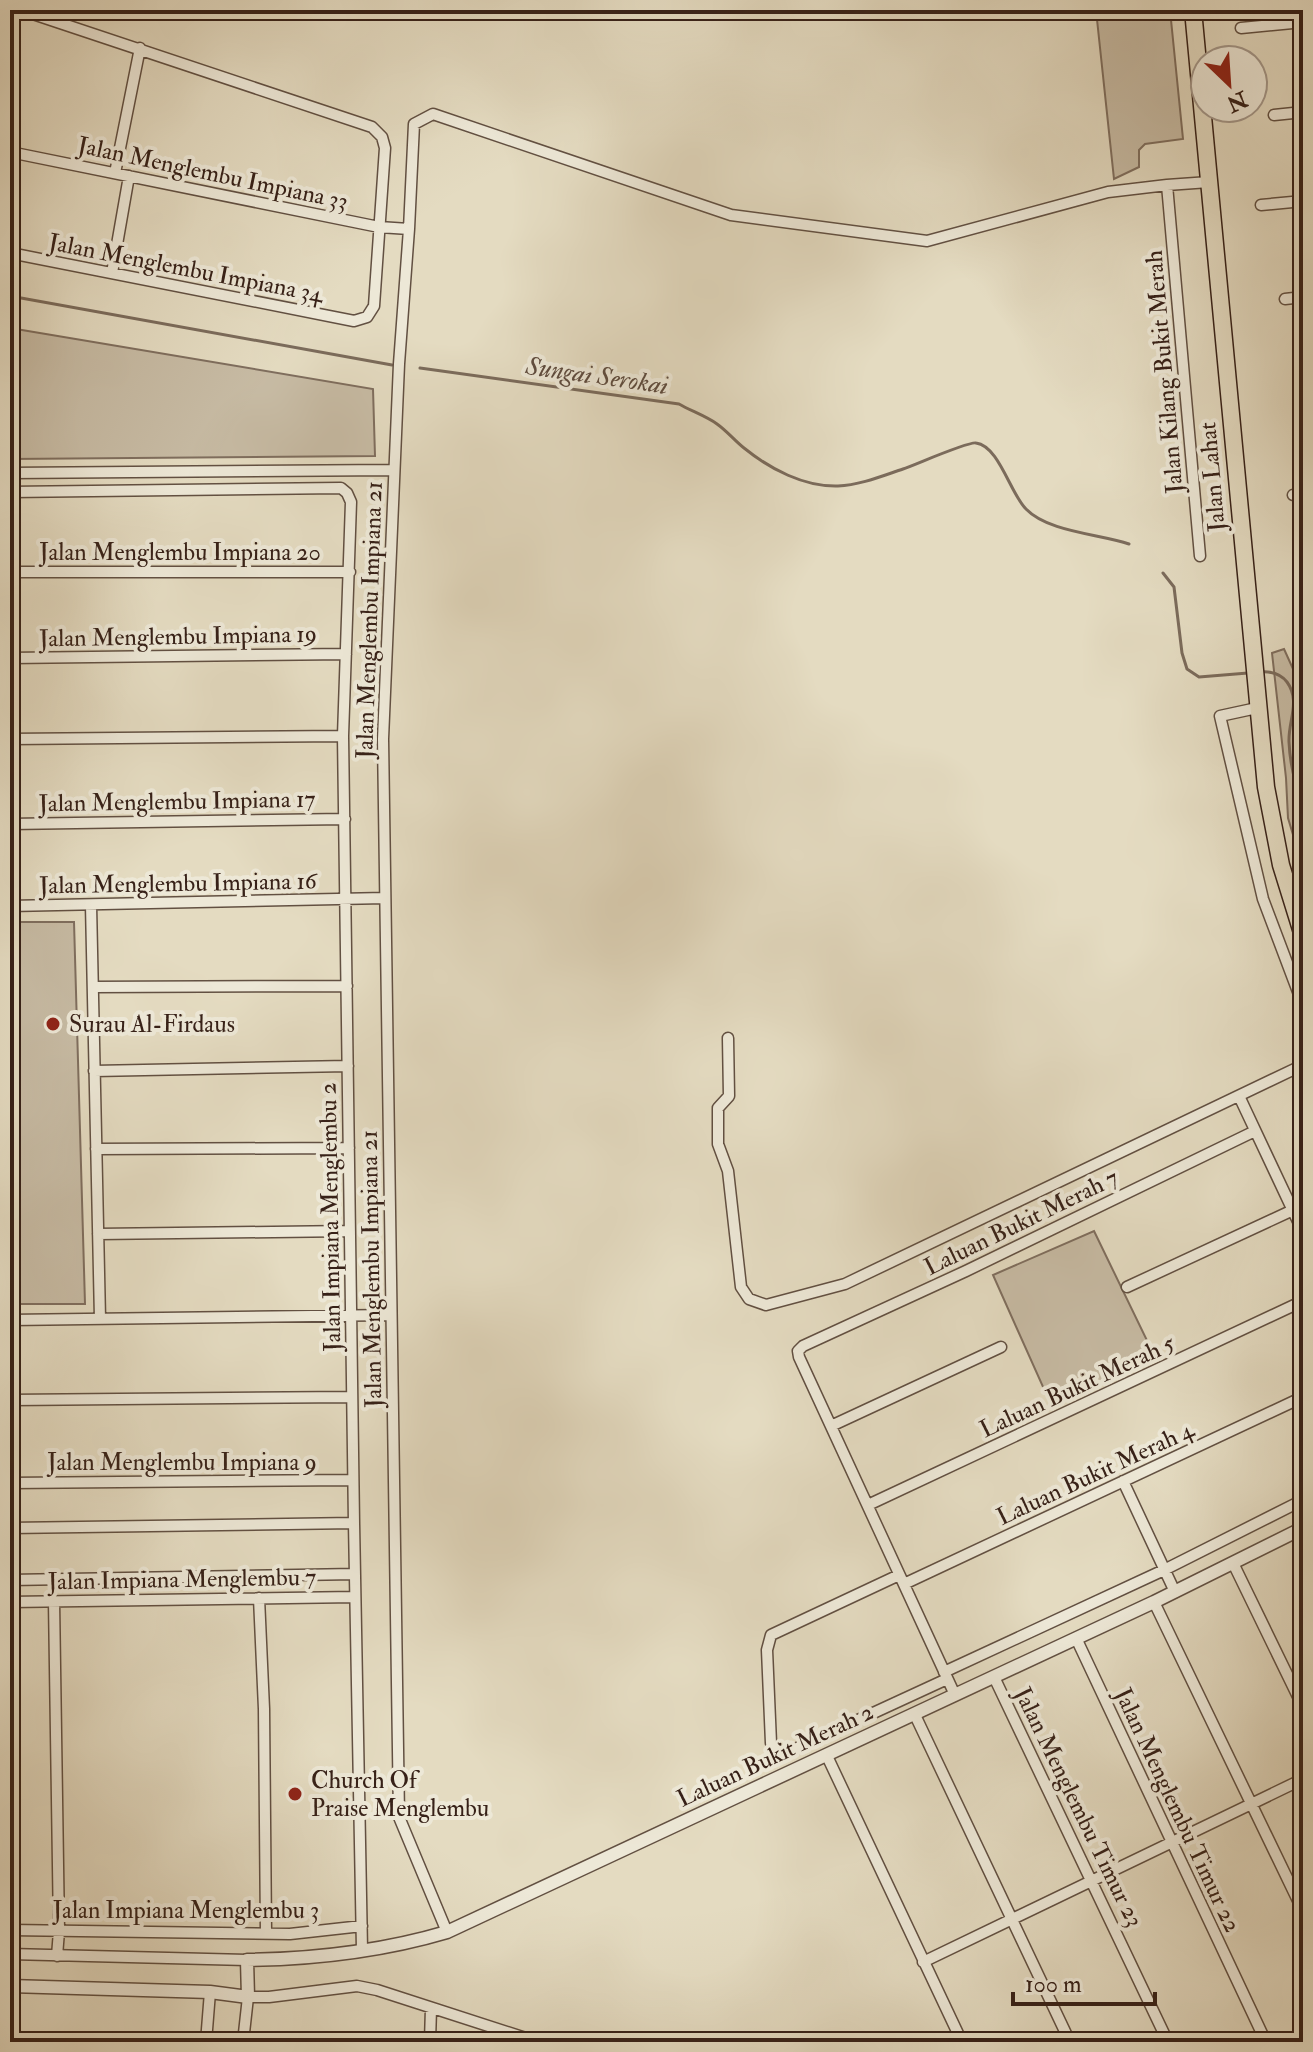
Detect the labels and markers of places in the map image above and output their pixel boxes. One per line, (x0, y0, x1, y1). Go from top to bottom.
place label: Surau Al-Firdaus (69, 1009, 235, 1040)
marker: Surau Al-Firdaus (44, 1015, 62, 1033)
place label: Church Of Praise Menglembu (311, 1765, 489, 1824)
marker: Church Of Praise Menglembu (286, 1785, 304, 1803)

